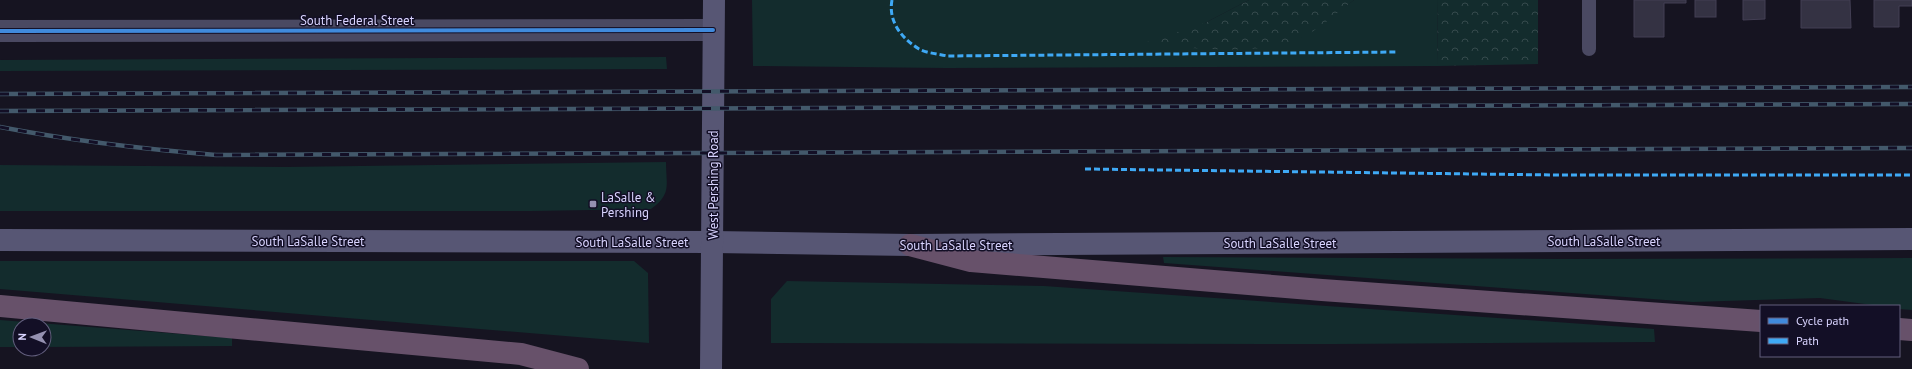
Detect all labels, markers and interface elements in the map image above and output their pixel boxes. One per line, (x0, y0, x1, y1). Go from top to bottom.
street label: South Federal Street (300, 12, 415, 29)
street label: West Pershing Road (705, 130, 722, 240)
place label: LaSalle & Pershing (601, 189, 656, 221)
marker: LaSalle & Pershing (588, 199, 598, 209)
street label: South LaSalle Street (252, 233, 365, 250)
street label: South LaSalle Street (1548, 233, 1661, 250)
street label: South LaSalle Street (576, 234, 689, 251)
street label: South LaSalle Street (1224, 235, 1337, 252)
street label: South LaSalle Street (900, 237, 1013, 254)
legend (1760, 305, 1900, 357)
text: Cycle path (1796, 313, 1849, 328)
north arrow (12, 317, 52, 357)
text: N (15, 333, 29, 341)
text: Path (1796, 333, 1819, 348)

